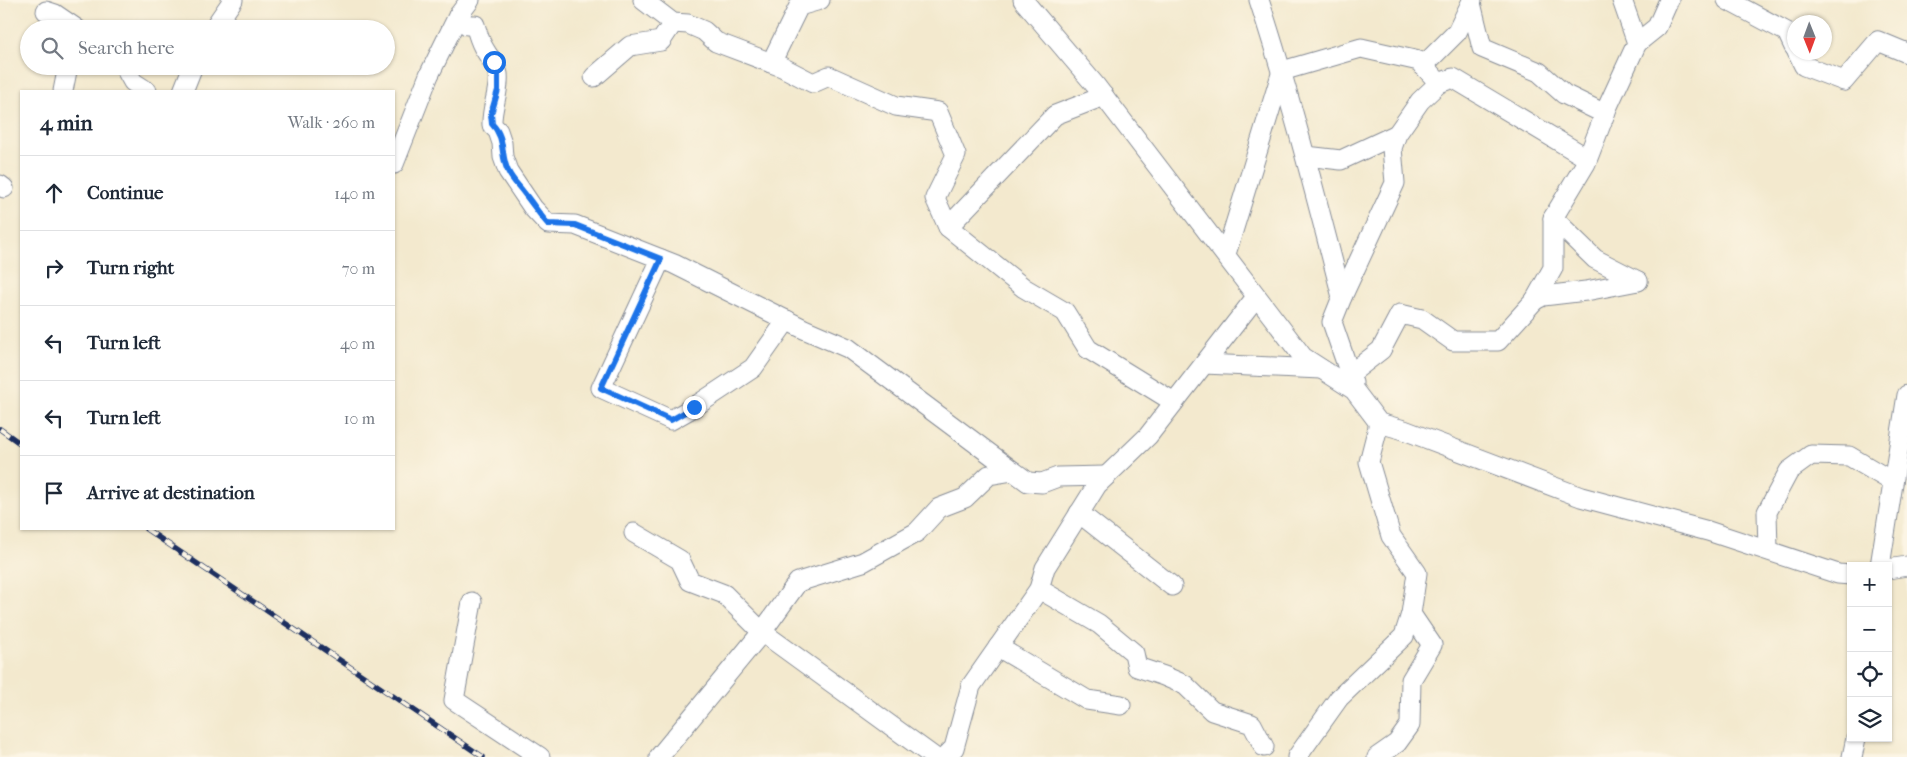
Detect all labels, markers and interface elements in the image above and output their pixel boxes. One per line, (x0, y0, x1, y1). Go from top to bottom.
north arrow (1787, 15, 1832, 60)
search box (20, 20, 395, 75)
icon: search (38, 34, 66, 62)
text: Search here (78, 37, 174, 59)
route start (483, 51, 506, 74)
text: 4 min (40, 111, 93, 135)
text: Walk · 260 m (288, 113, 375, 132)
icon: ahead (40, 179, 68, 207)
text: Continue (87, 182, 163, 204)
text: 140 m (334, 184, 375, 203)
icon: right (40, 254, 68, 282)
text: Turn right (87, 257, 174, 279)
text: 70 m (342, 259, 375, 278)
icon: left (40, 329, 68, 357)
text: Turn left (87, 332, 161, 354)
text: 40 m (340, 334, 375, 353)
route end (683, 396, 706, 419)
icon: left (40, 404, 68, 432)
text: Turn left (87, 407, 161, 429)
text: 10 m (344, 409, 375, 428)
icon: arrive (40, 479, 68, 507)
text: Arrive at destination (87, 482, 255, 504)
map controls (1847, 562, 1892, 742)
button: + (1847, 562, 1892, 607)
button: − (1847, 607, 1892, 652)
button: locate (1847, 652, 1892, 697)
button: layers (1847, 697, 1892, 742)

